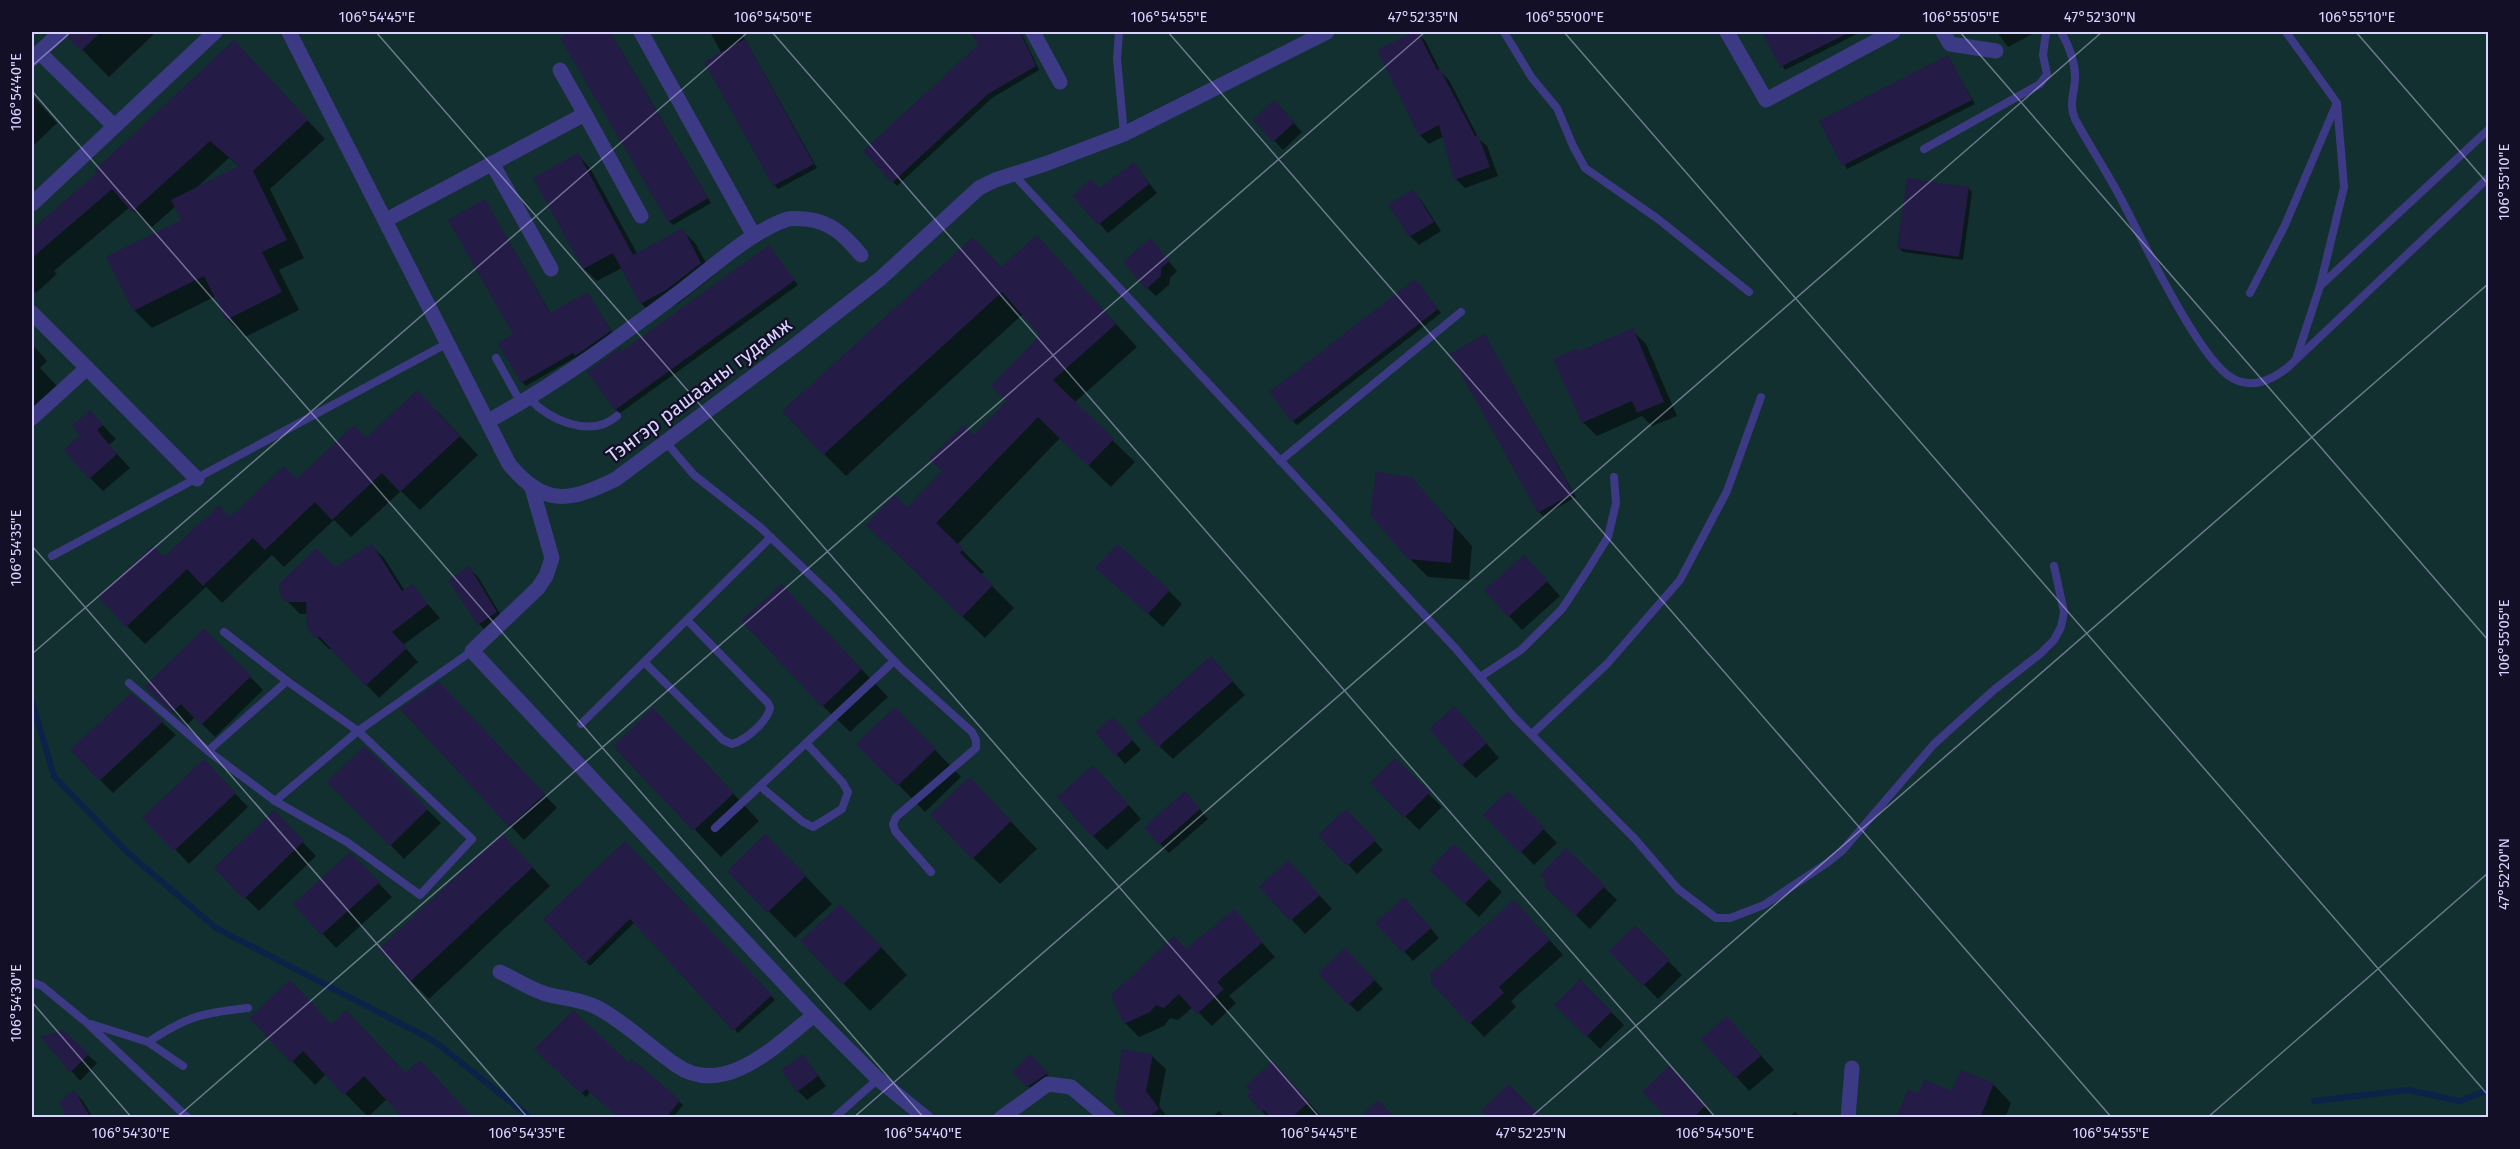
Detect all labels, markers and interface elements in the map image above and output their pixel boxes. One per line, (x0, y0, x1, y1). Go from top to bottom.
text: 106°54'45"E (339, 8, 415, 26)
text: 106°54'50"E (734, 8, 812, 26)
text: 106°54'55"E (1130, 8, 1208, 26)
text: 47°52'35"N (1387, 8, 1459, 26)
text: 106°55'00"E (1526, 8, 1604, 26)
text: 106°55'05"E (1922, 8, 2000, 26)
text: 47°52'30"N (2064, 8, 2136, 26)
text: 106°55'10"E (2318, 8, 2396, 26)
text: 106°54'40"E (7, 53, 25, 131)
text: 106°55'10"E (2495, 143, 2513, 221)
street label: Тэнгэр рашааны гудамж (602, 312, 796, 468)
text: 106°54'35"E (7, 509, 25, 587)
text: 106°55'05"E (2495, 599, 2513, 677)
text: 47°52'20"N (2495, 838, 2513, 910)
text: 106°54'30"E (7, 964, 25, 1042)
text: 106°54'30"E (92, 1124, 170, 1142)
text: 106°54'35"E (488, 1124, 566, 1142)
text: 106°54'40"E (884, 1124, 962, 1142)
text: 106°54'45"E (1281, 1124, 1357, 1142)
text: 47°52'25"N (1495, 1124, 1567, 1142)
text: 106°54'50"E (1676, 1124, 1754, 1142)
text: 106°54'55"E (2072, 1124, 2150, 1142)

